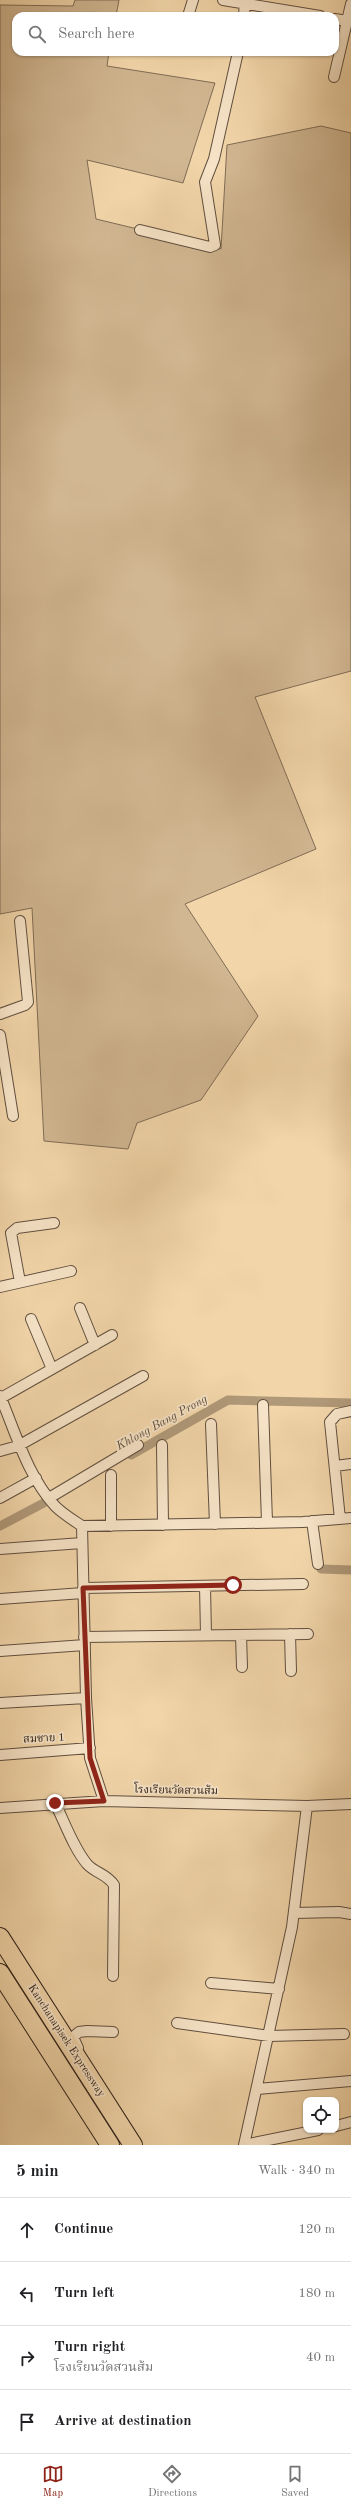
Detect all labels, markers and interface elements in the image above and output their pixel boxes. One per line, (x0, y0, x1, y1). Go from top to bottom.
search box (12, 12, 339, 56)
icon: search (26, 23, 48, 45)
text: Search here (58, 27, 135, 42)
water label: Khlong Bang Prong (114, 1393, 210, 1453)
route start (224, 1576, 242, 1594)
street label: สมชาย 1 (23, 1732, 65, 1746)
street label: โรงเรียนวัดสวนส้ม (133, 1782, 218, 1797)
route end (46, 1794, 64, 1812)
street label: Kanchanapisek Expressway (25, 1983, 107, 2099)
map controls (303, 2097, 339, 2133)
button: locate (303, 2097, 339, 2133)
text: 5 min (16, 2163, 59, 2180)
text: Walk · 340 m (258, 2164, 335, 2177)
icon: ahead (16, 2219, 38, 2241)
text: Continue (54, 2222, 113, 2237)
text: 120 m (298, 2223, 335, 2236)
icon: left (16, 2283, 38, 2305)
text: Turn left (54, 2286, 114, 2301)
text: 180 m (298, 2287, 335, 2300)
text: Turn right (54, 2340, 125, 2355)
icon: right (16, 2347, 38, 2369)
text: 40 m (306, 2351, 335, 2364)
text: โรงเรียนวัดสวนส้ม (54, 2361, 153, 2374)
icon: arrive (16, 2411, 38, 2433)
text: Arrive at destination (54, 2414, 192, 2429)
tab: Map (42, 2463, 64, 2501)
tab: Directions (148, 2463, 197, 2501)
tab: Saved (281, 2463, 309, 2501)

